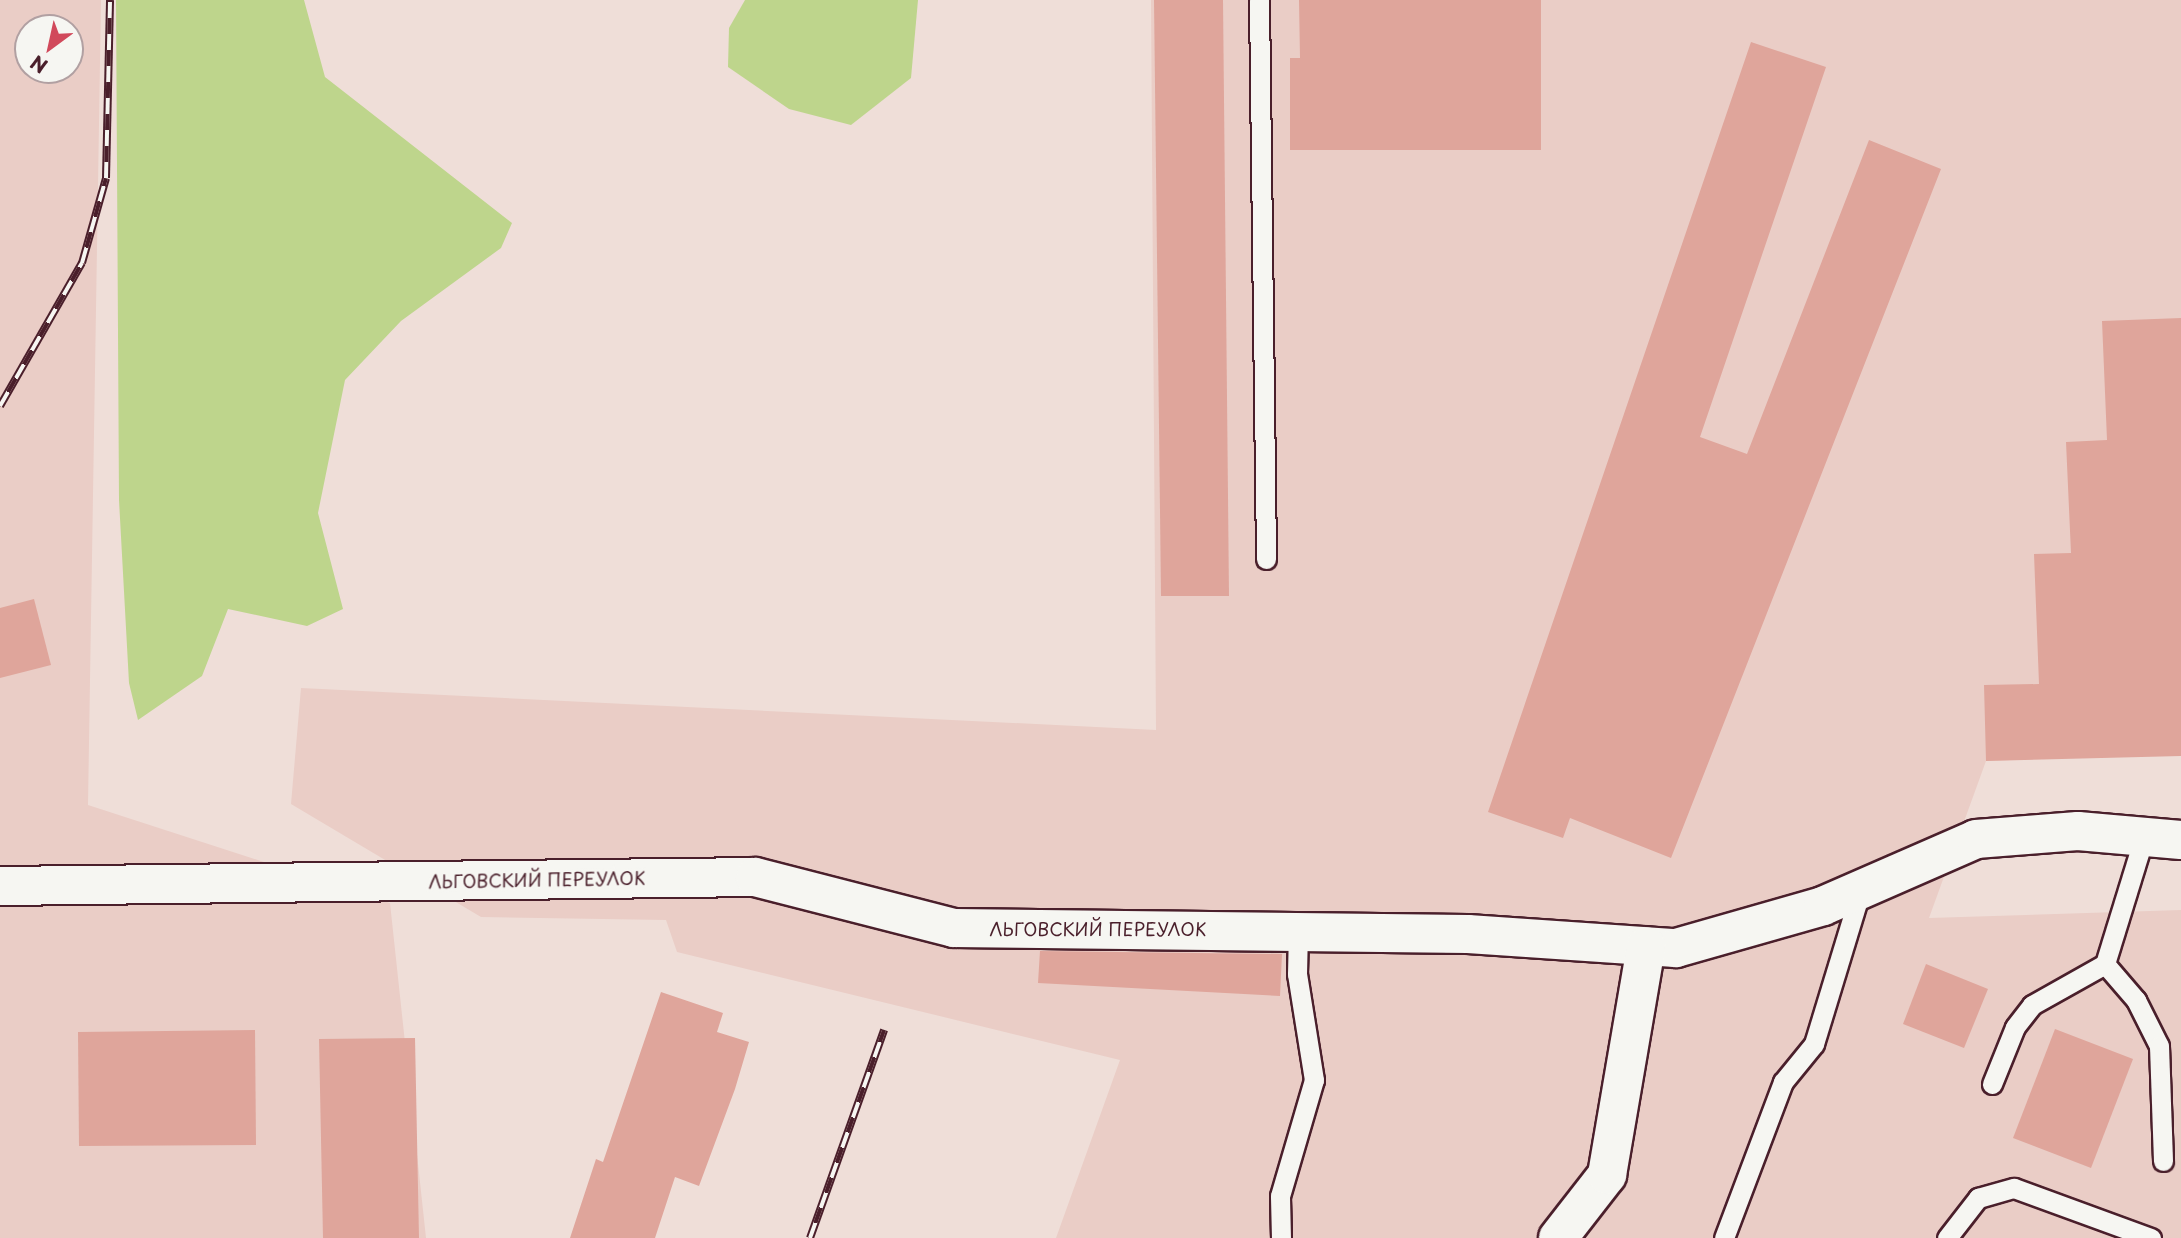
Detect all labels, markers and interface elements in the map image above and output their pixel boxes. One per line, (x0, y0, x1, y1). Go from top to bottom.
north arrow (14, 14, 84, 84)
text: N (25, 49, 53, 81)
street label: ЛЬГОВСКИЙ ПЕРЕУЛОК (428, 867, 646, 893)
street label: ЛЬГОВСКИЙ ПЕРЕУЛОК (989, 918, 1207, 940)

